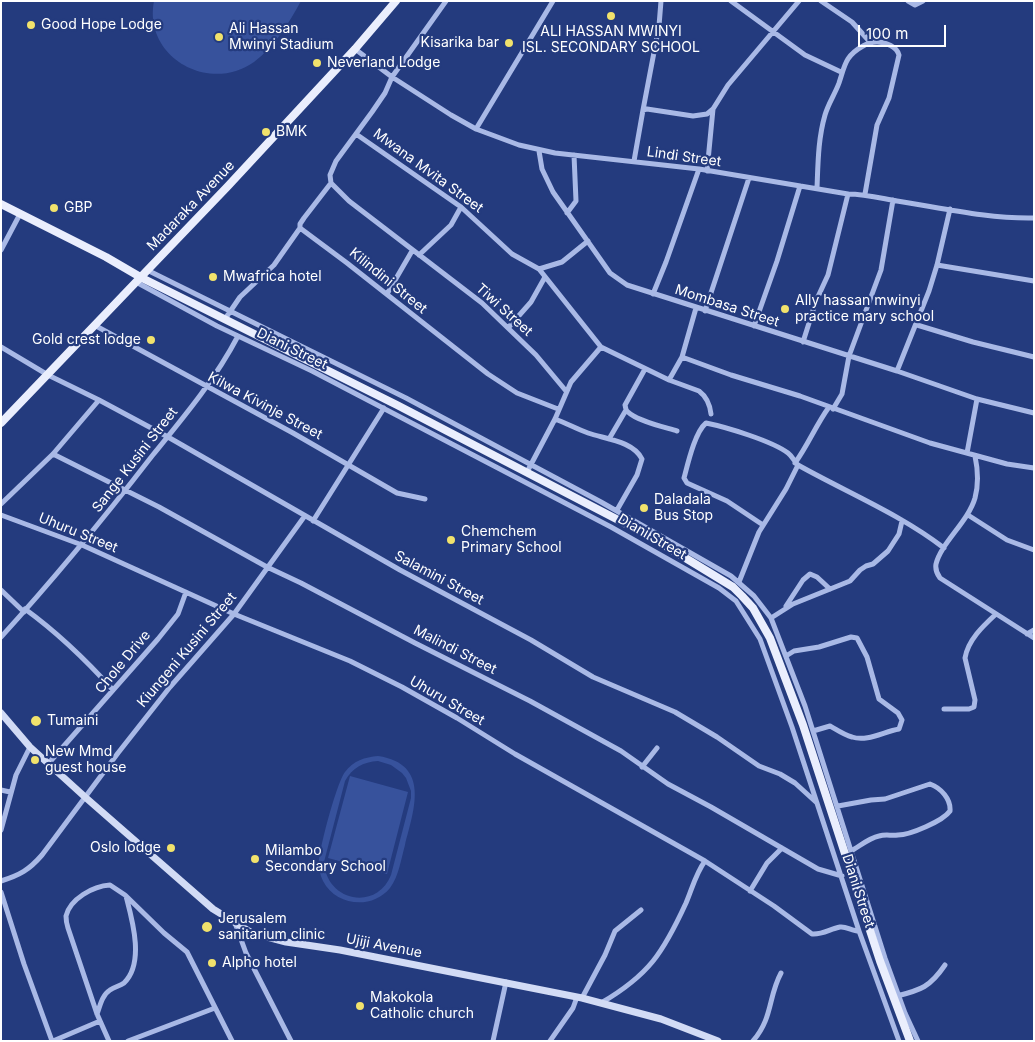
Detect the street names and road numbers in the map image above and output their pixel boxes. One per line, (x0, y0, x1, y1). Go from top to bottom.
street label: Mwana Mvita Street (370, 125, 486, 217)
street label: Lindi Street (646, 143, 722, 171)
street label: Madaraka Avenue (144, 157, 238, 255)
street label: Kilindini Street (346, 245, 430, 317)
street label: Tiwi Street (472, 280, 536, 340)
street label: Mombasa Street (673, 281, 781, 331)
street label: Diani Street (254, 325, 330, 373)
street label: Kilwa Kivinje Street (205, 369, 325, 443)
street label: Sange Kusini Street (89, 404, 181, 516)
street label: Uhuru Street (36, 509, 120, 557)
street label: Diani Street (615, 511, 689, 563)
street label: Salamini Street (391, 547, 487, 609)
street label: Kiungeni Kusini Street (134, 589, 240, 711)
street label: Malindi Street (411, 622, 499, 678)
street label: Chole Drive (92, 627, 154, 697)
street label: Uhuru Street (406, 673, 488, 729)
street label: Diani Street (838, 852, 878, 930)
street label: Ujiji Avenue (345, 930, 423, 962)

